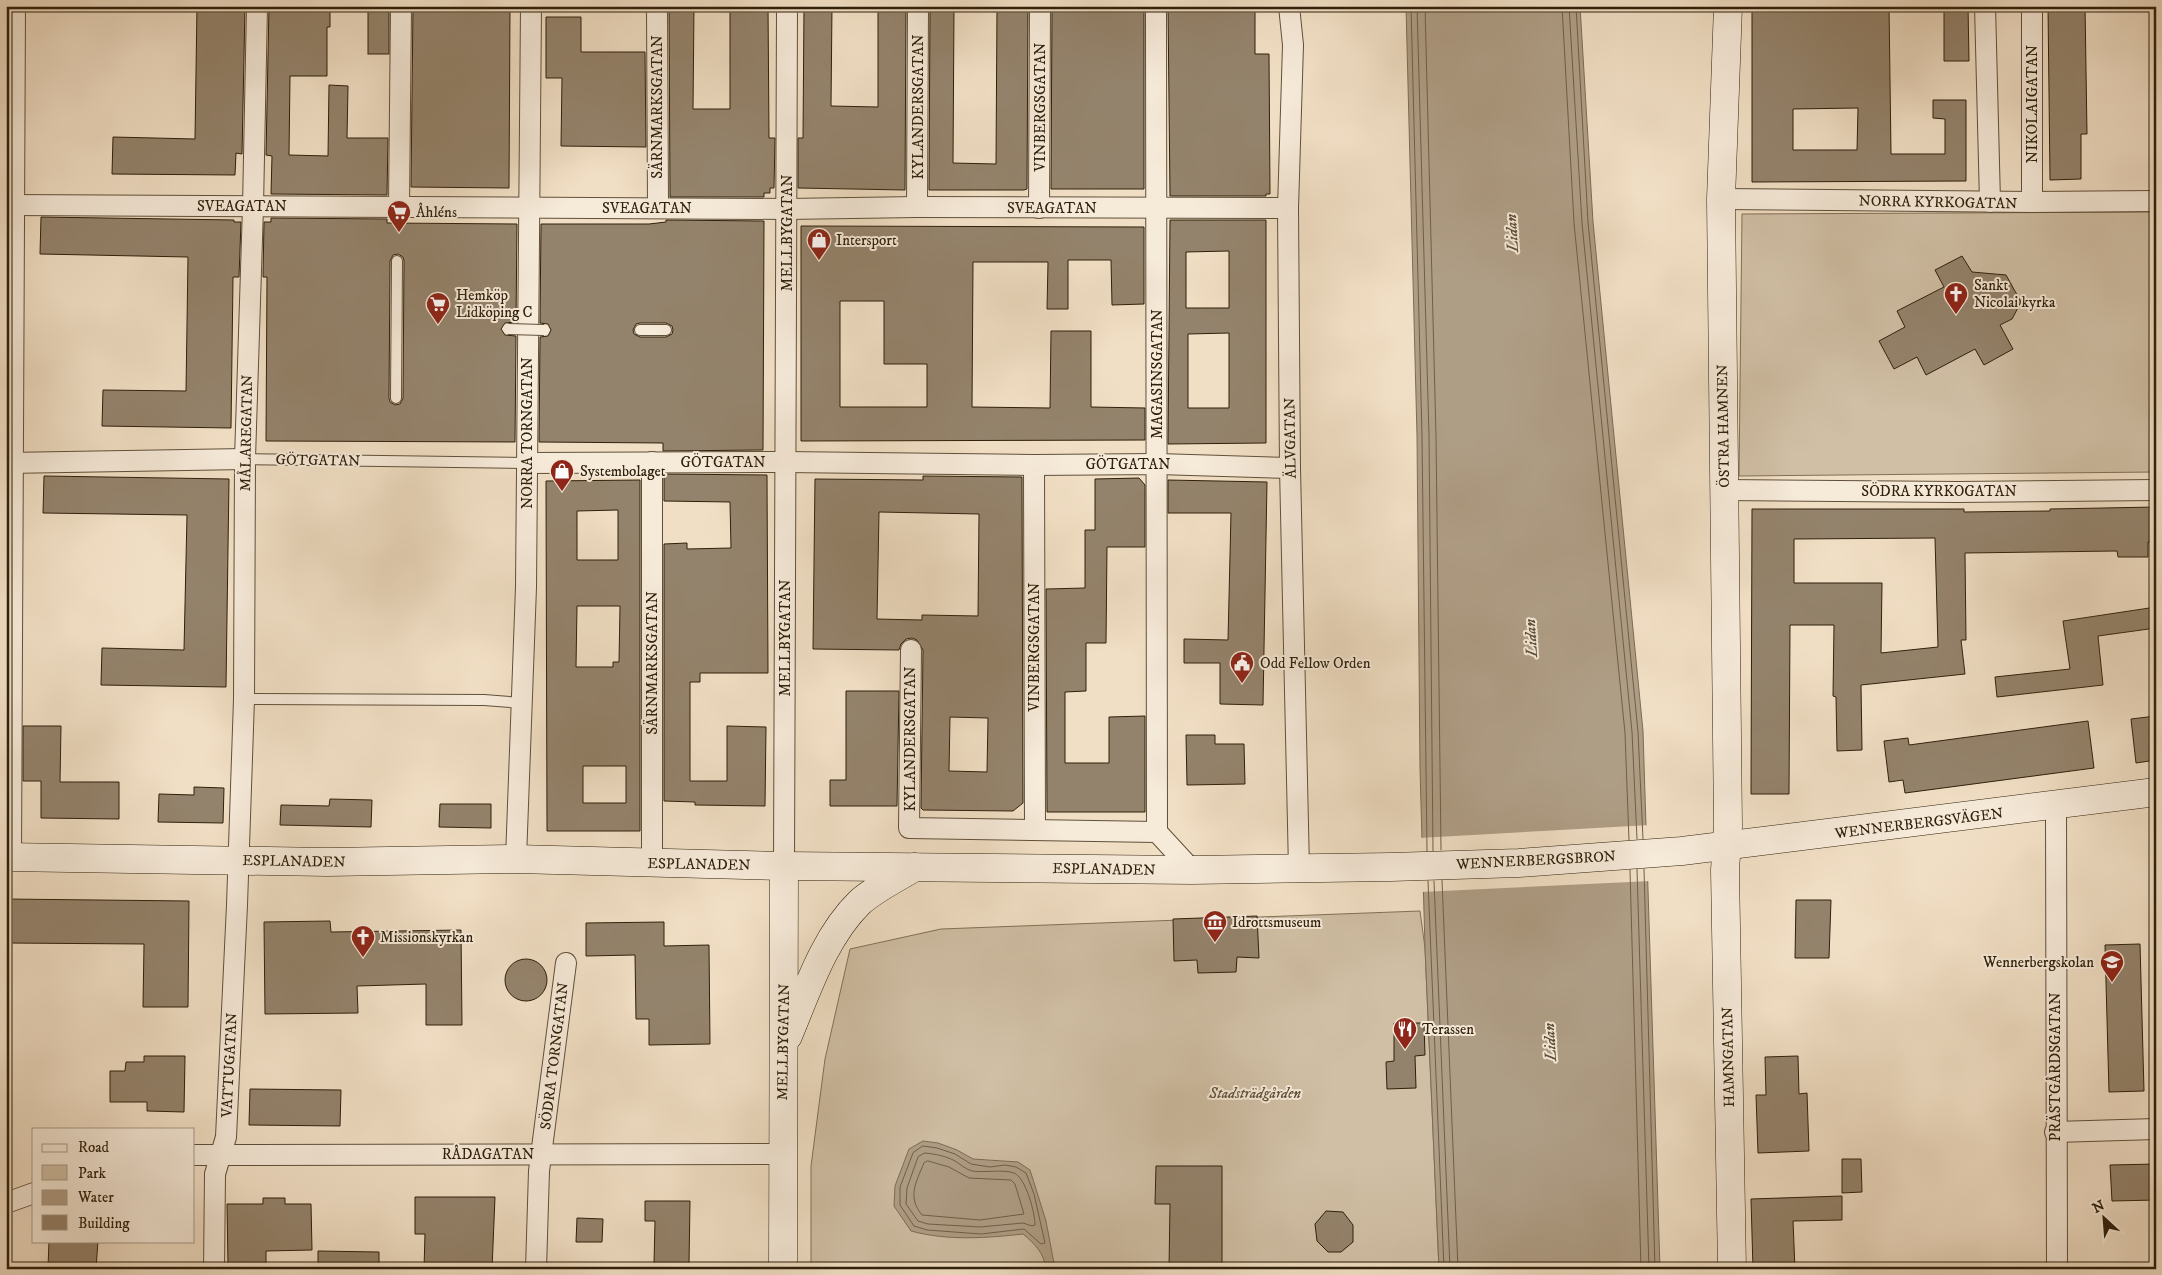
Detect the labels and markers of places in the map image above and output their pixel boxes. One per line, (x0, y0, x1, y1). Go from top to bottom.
supermarket icon: Åhléns (386, 199, 412, 233)
place label: Åhléns (416, 202, 457, 222)
shop icon: Intersport (806, 227, 832, 261)
place label: Intersport (836, 231, 897, 250)
place label: Sankt Nicolai kyrka (1974, 276, 2056, 312)
church icon: Sankt Nicolai kyrka (1943, 281, 1969, 315)
place label: Hemköp Lidköping C (456, 286, 533, 322)
supermarket icon: Hemköp Lidköping C (425, 291, 451, 325)
shop icon: Systembolaget (549, 458, 575, 492)
place label: Systembolaget (580, 462, 666, 481)
public building icon: Odd Fellow Orden (1229, 650, 1255, 684)
place label: Odd Fellow Orden (1260, 654, 1371, 673)
museum icon: Idrottsmuseum (1202, 909, 1228, 943)
place label: Idrottsmuseum (1232, 913, 1321, 932)
church icon: Missionskyrkan (350, 924, 376, 958)
place label: Missionskyrkan (380, 928, 473, 947)
school or university icon: Wennerbergskolan (2099, 949, 2125, 983)
place label: Wennerbergskolan (1982, 953, 2094, 972)
restaurant icon: Terassen (1392, 1016, 1418, 1050)
place label: Terassen (1422, 1020, 1474, 1039)

